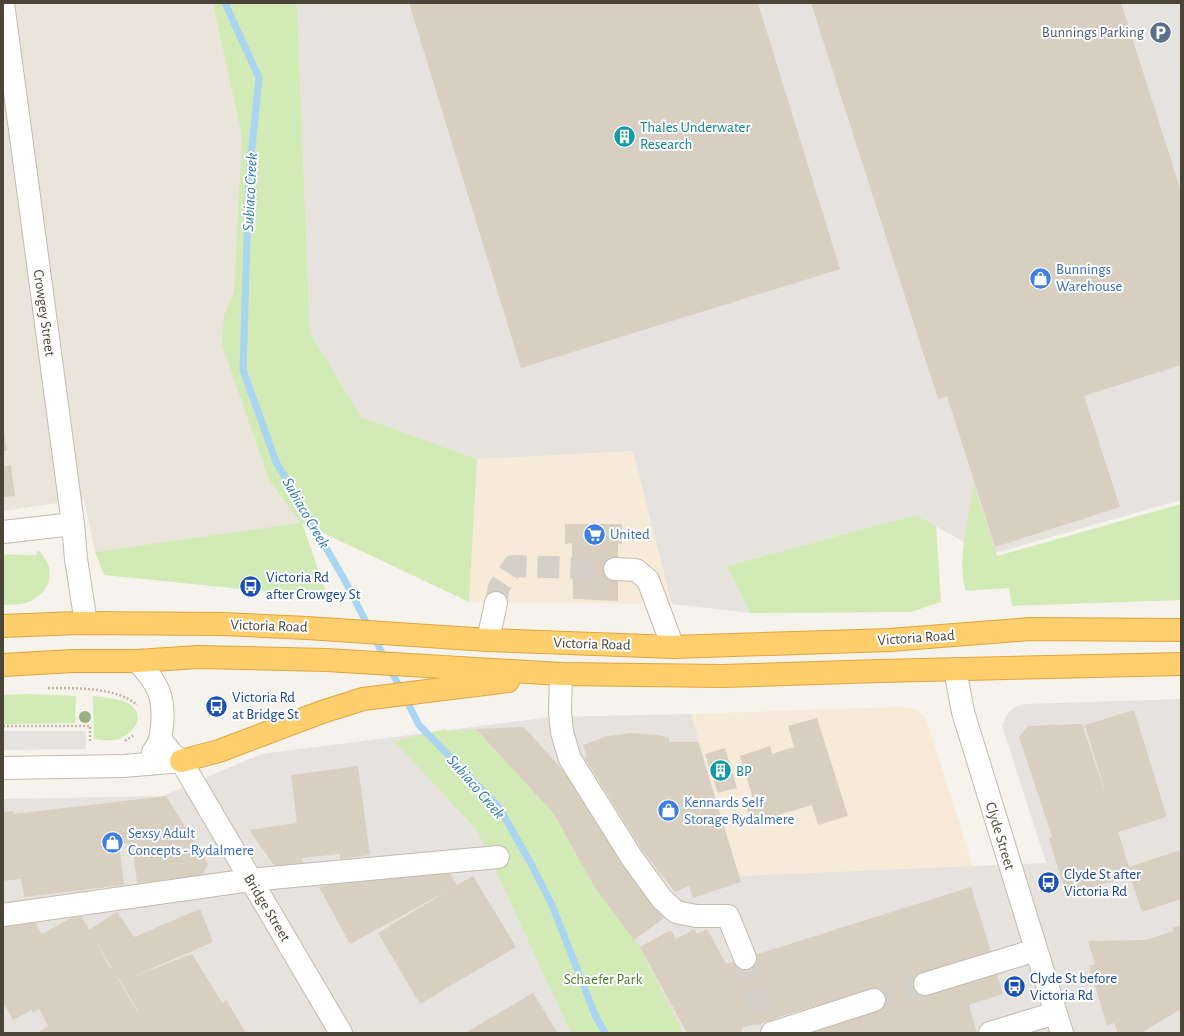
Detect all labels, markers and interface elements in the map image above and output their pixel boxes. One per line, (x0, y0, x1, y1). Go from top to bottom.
parking icon: Bunnings Parking (1147, 19, 1173, 45)
place label: Bunnings Parking (1042, 25, 1145, 40)
place label: Thales Underwater Research (640, 120, 750, 152)
building icon: Thales Underwater Research (612, 123, 638, 149)
water label: Subiaco Creek (240, 152, 260, 232)
place label: Bunnings Warehouse (1056, 262, 1122, 294)
shop icon: Bunnings Warehouse (1027, 265, 1053, 291)
street label: Crowgey Street (30, 269, 58, 358)
water label: Subiaco Creek (279, 475, 333, 551)
supermarket icon: United (581, 521, 607, 547)
place label: United (610, 527, 650, 542)
place label: Victoria Rd after Crowgey St (266, 570, 361, 602)
bus stop icon: Victoria Rd after Crowgey St (238, 573, 264, 599)
street label: Victoria Road (230, 617, 308, 635)
street label: Victoria Road (877, 628, 955, 648)
street label: Victoria Road (553, 635, 631, 653)
place label: Victoria Rd at Bridge St (232, 690, 299, 722)
bus stop icon: Victoria Rd at Bridge St (204, 693, 230, 719)
water label: Subiaco Creek (444, 752, 508, 822)
building icon: BP (708, 758, 734, 784)
place label: BP (736, 764, 752, 779)
place label: Kennards Self Storage Rydalmere (684, 795, 795, 827)
shop icon: Kennards Self Storage Rydalmere (655, 798, 681, 824)
street label: Clyde Street (983, 800, 1017, 872)
place label: Sexsy Adult Concepts - Rydalmere (128, 826, 254, 858)
shop icon: Sexsy Adult Concepts - Rydalmere (100, 829, 126, 855)
place label: Clyde St after Victoria Rd (1064, 867, 1141, 899)
bus stop icon: Clyde St after Victoria Rd (1036, 870, 1062, 896)
street label: Bridge Street (241, 871, 293, 945)
place label: Clyde St before Victoria Rd (1030, 971, 1117, 1003)
park label: Schaefer Park (564, 972, 642, 987)
bus stop icon: Clyde St before Victoria Rd (1001, 974, 1027, 1000)

